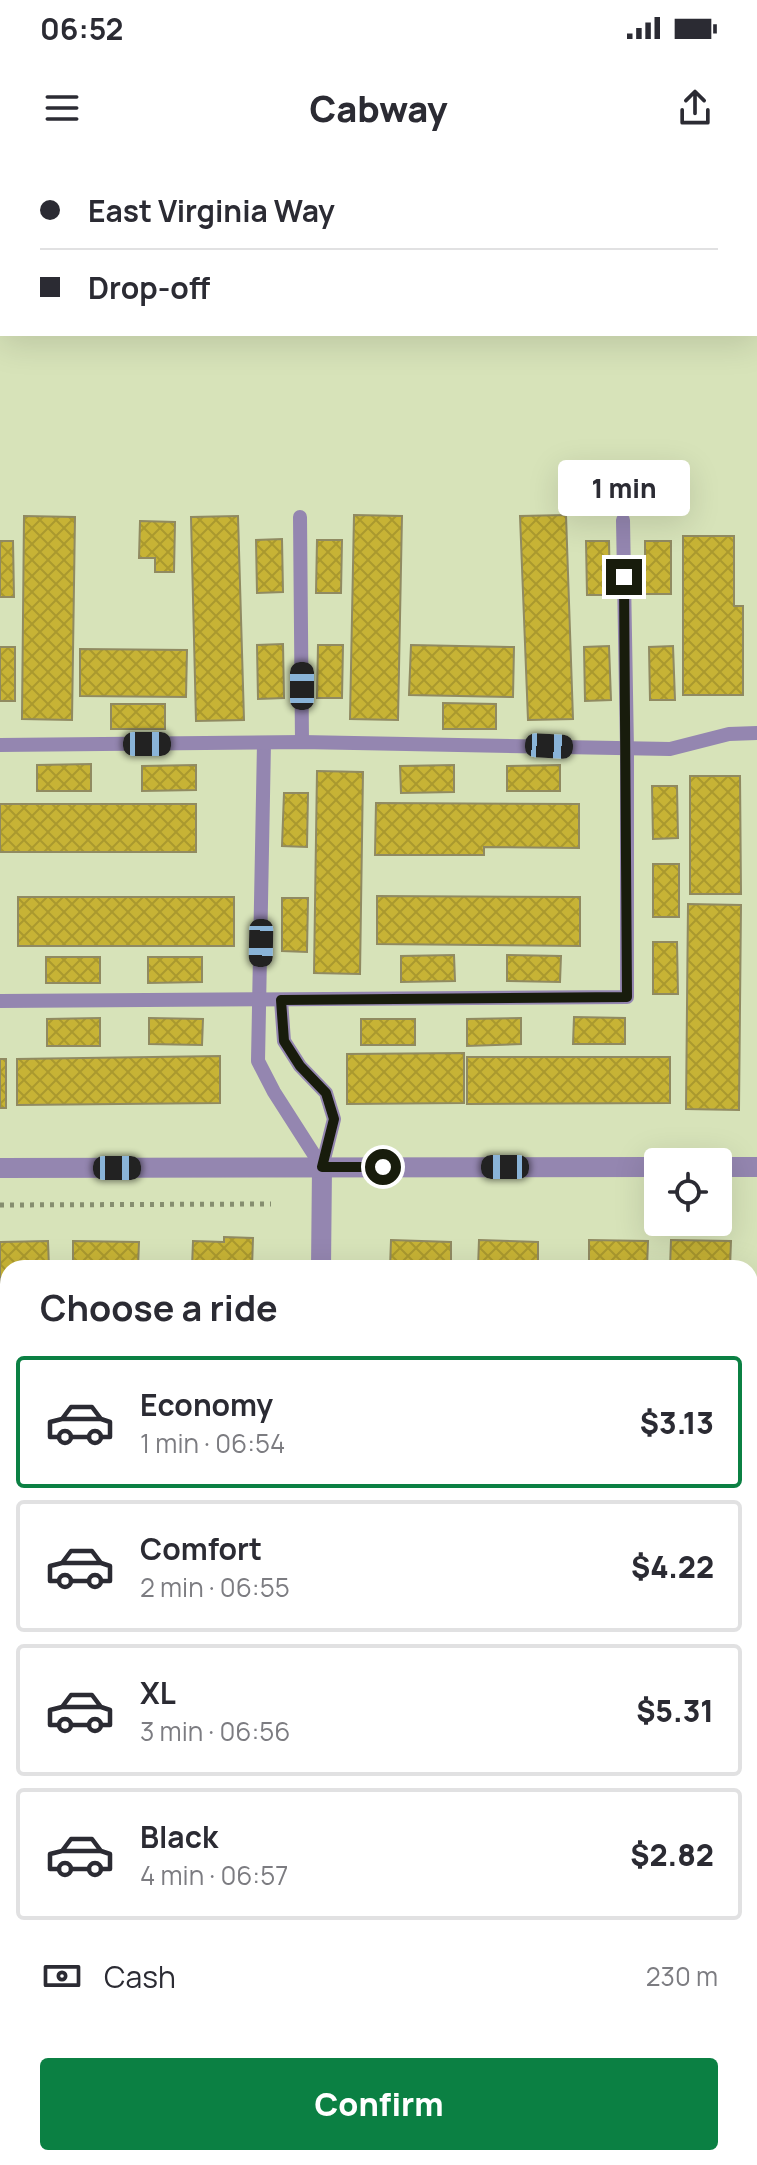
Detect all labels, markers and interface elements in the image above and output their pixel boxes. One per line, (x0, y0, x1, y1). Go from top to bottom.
text: 06:52 (40, 8, 123, 49)
text: Cabway (309, 84, 448, 133)
icon: menu (40, 86, 84, 130)
icon: share (673, 86, 717, 130)
text: East Virginia Way (88, 190, 335, 231)
text: Drop-off (88, 267, 210, 308)
callout: 1 min (558, 461, 690, 517)
text: 1 min (591, 470, 657, 506)
route end (606, 559, 642, 595)
car (290, 662, 314, 710)
car (123, 732, 171, 756)
car (524, 733, 574, 759)
car (249, 919, 273, 967)
map controls (644, 1148, 732, 1236)
button: locate (644, 1148, 732, 1236)
route start (365, 1149, 401, 1185)
car (481, 1155, 529, 1179)
car (93, 1156, 141, 1180)
text: Choose a ride (40, 1283, 278, 1332)
text: Economy (140, 1384, 273, 1425)
icon: car (44, 1386, 116, 1458)
text: $3.13 (640, 1402, 714, 1443)
text: 1 min · 06:54 (140, 1425, 285, 1461)
text: Comfort (140, 1528, 262, 1569)
icon: car (44, 1530, 116, 1602)
text: $4.22 (631, 1546, 714, 1587)
text: 2 min · 06:55 (140, 1569, 290, 1605)
text: XL (140, 1672, 176, 1713)
icon: car (44, 1674, 116, 1746)
text: $5.31 (636, 1690, 714, 1731)
text: 3 min · 06:56 (140, 1713, 290, 1749)
text: Black (140, 1816, 218, 1857)
icon: car (44, 1818, 116, 1890)
text: $2.82 (630, 1834, 714, 1875)
text: 4 min · 06:57 (140, 1857, 288, 1893)
icon: cash (40, 1954, 84, 1998)
text: Cash (104, 1956, 176, 1997)
text: 230 m (646, 1958, 718, 1994)
button: Confirm (40, 2058, 718, 2150)

